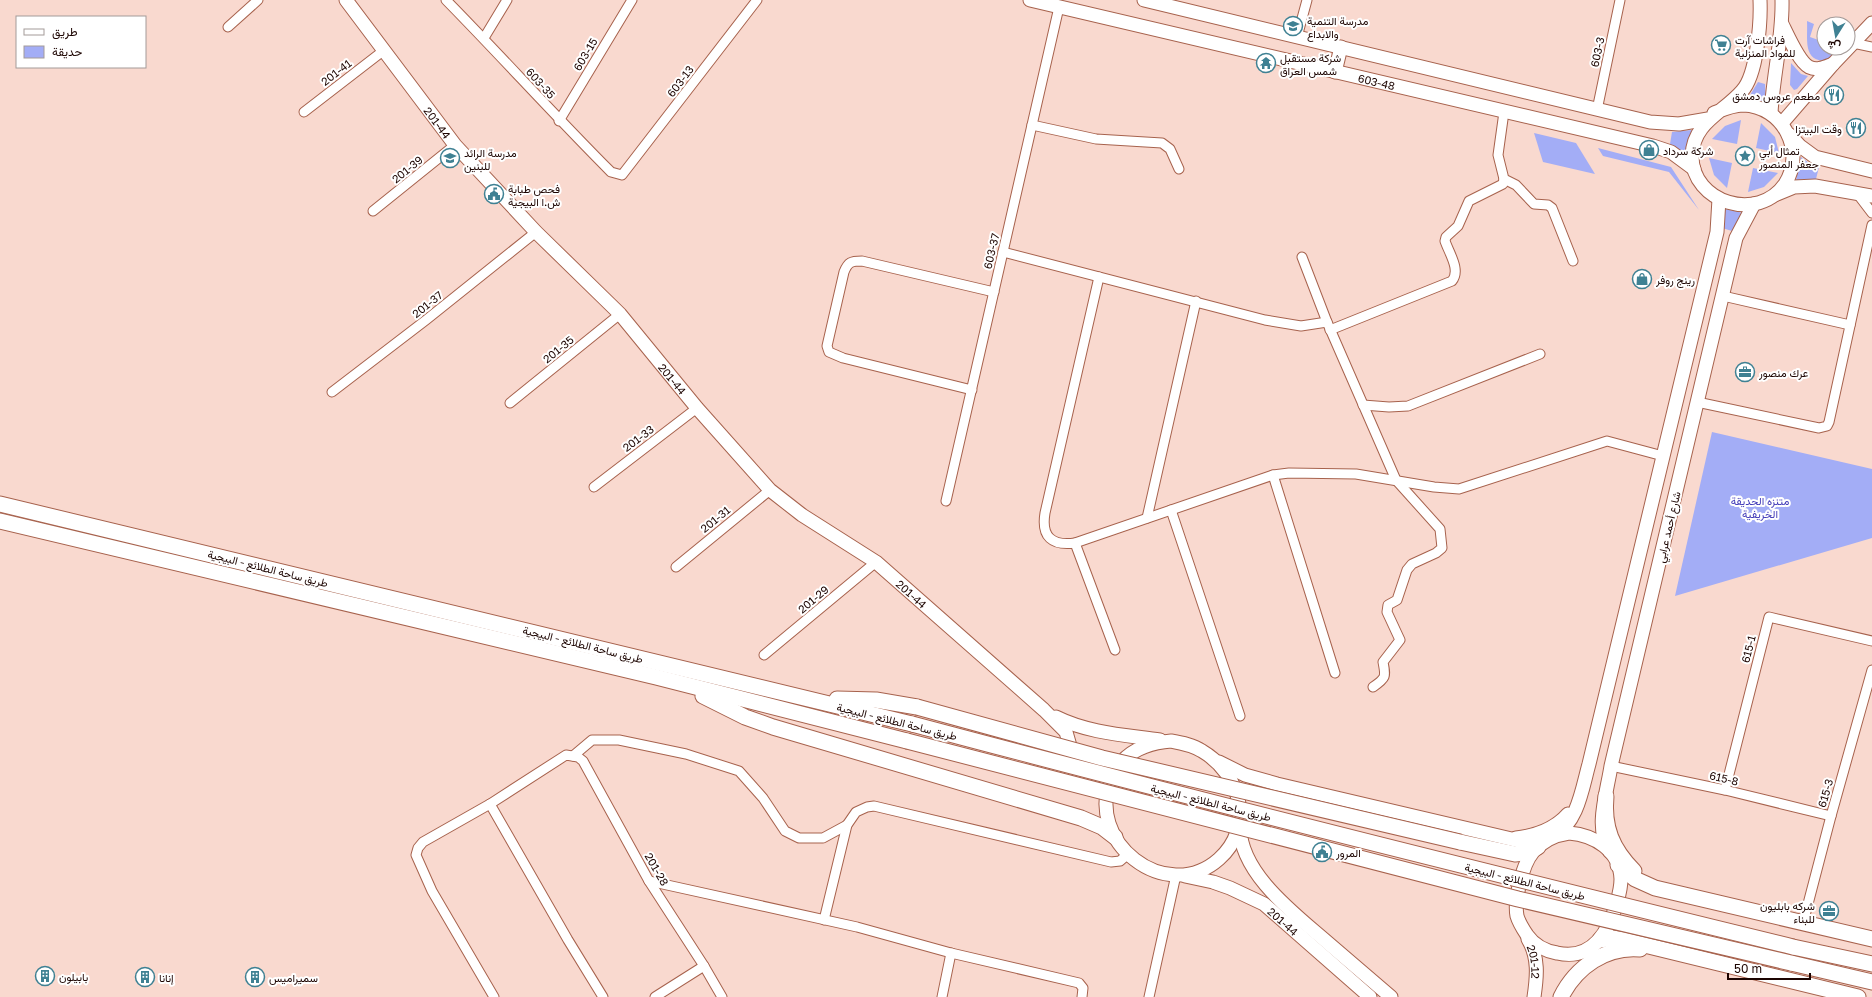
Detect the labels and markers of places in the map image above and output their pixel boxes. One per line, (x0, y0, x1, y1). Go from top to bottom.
place label: مدرسة التنمية والابداع (1307, 14, 1369, 42)
school or university icon: مدرسة التنمية والابداع (1282, 15, 1304, 37)
place label: فراشات آرت للمواد المنزلية (1735, 33, 1796, 60)
supermarket icon: فراشات آرت للمواد المنزلية (1710, 34, 1732, 56)
place label: شركة مستقبل شمس العراق (1280, 51, 1342, 78)
temple icon: شركة مستقبل شمس العراق (1255, 52, 1277, 74)
restaurant icon: مطعم عروس دمشق (1823, 84, 1845, 106)
place label: مطعم عروس دمشق (1732, 89, 1820, 104)
restaurant icon: وقت البيتزا (1845, 117, 1867, 139)
place label: وقت البيتزا (1795, 122, 1842, 136)
shop icon: شركة سرداد (1638, 139, 1660, 161)
place label: شركة سرداد (1663, 144, 1714, 158)
place label: تمثال أبي جعفر المنصور (1758, 144, 1819, 171)
place icon: تمثال أبي جعفر المنصور (1734, 145, 1756, 167)
place label: مدرسة الرائد للبنين (464, 146, 517, 173)
school or university icon: مدرسة الرائد للبنين (439, 147, 461, 169)
place label: فحص طبابة ش.ا البيجية (508, 182, 560, 209)
public building icon: فحص طبابة ش.ا البيجية (483, 183, 505, 205)
shop icon: رينج روفر (1631, 268, 1653, 290)
place label: رينج روفر (1655, 273, 1695, 288)
office icon: عرك منصور (1734, 361, 1756, 383)
place label: عرك منصور (1758, 366, 1809, 380)
public building icon: المرور (1311, 841, 1333, 863)
place label: المرور (1335, 846, 1361, 860)
place label: شركه بابليون للبناء (1760, 899, 1815, 926)
office icon: شركه بابليون للبناء (1818, 900, 1840, 922)
building icon: بابيلون (34, 965, 56, 987)
building icon: إنانا (134, 966, 156, 988)
building icon: سميراميس (244, 966, 266, 988)
place label: بابيلون (59, 970, 88, 984)
place label: إنانا (159, 971, 174, 985)
place label: سميراميس (269, 971, 318, 985)

